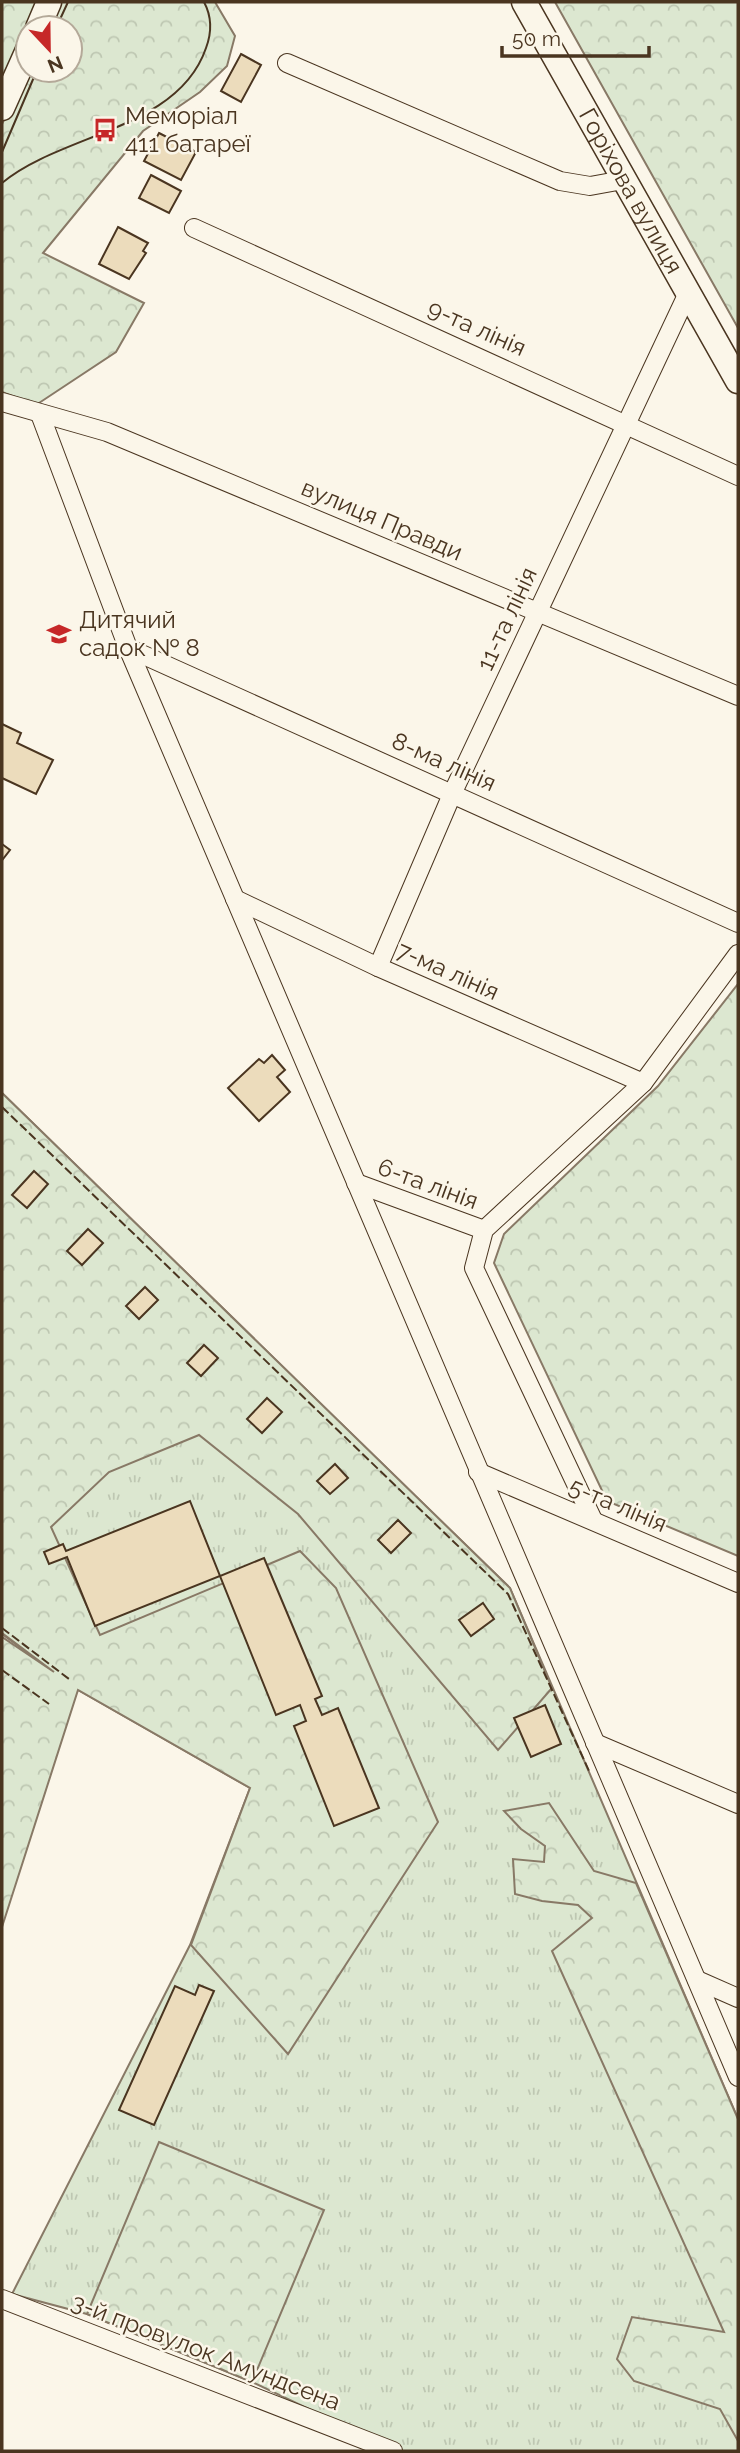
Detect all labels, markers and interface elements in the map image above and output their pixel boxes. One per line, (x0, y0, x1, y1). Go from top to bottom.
north arrow (14, 14, 84, 84)
scale bar (502, 14, 649, 58)
text: 50 m (512, 26, 561, 51)
text: N (45, 52, 66, 78)
place label: Меморіал 411 батареї (125, 101, 252, 158)
street label: Горіхова вулиця (573, 103, 689, 279)
bus stop icon: Меморіал 411 батареї (91, 116, 119, 144)
street label: 9-та лінія (424, 293, 531, 362)
street label: вулиця Правди (297, 473, 467, 567)
street label: 11-та лінія (470, 563, 543, 675)
place label: Дитячий садок № 8 (79, 605, 200, 662)
school or university icon: Дитячий садок № 8 (45, 620, 73, 648)
street label: 8-ма лінія (388, 726, 501, 797)
street label: 7-ма лінія (393, 935, 504, 1006)
street label: 6-та лінія (374, 1152, 482, 1215)
street label: 5-та лінія (565, 1471, 671, 1538)
street label: 3-й провулок Амундсена (68, 2287, 345, 2416)

